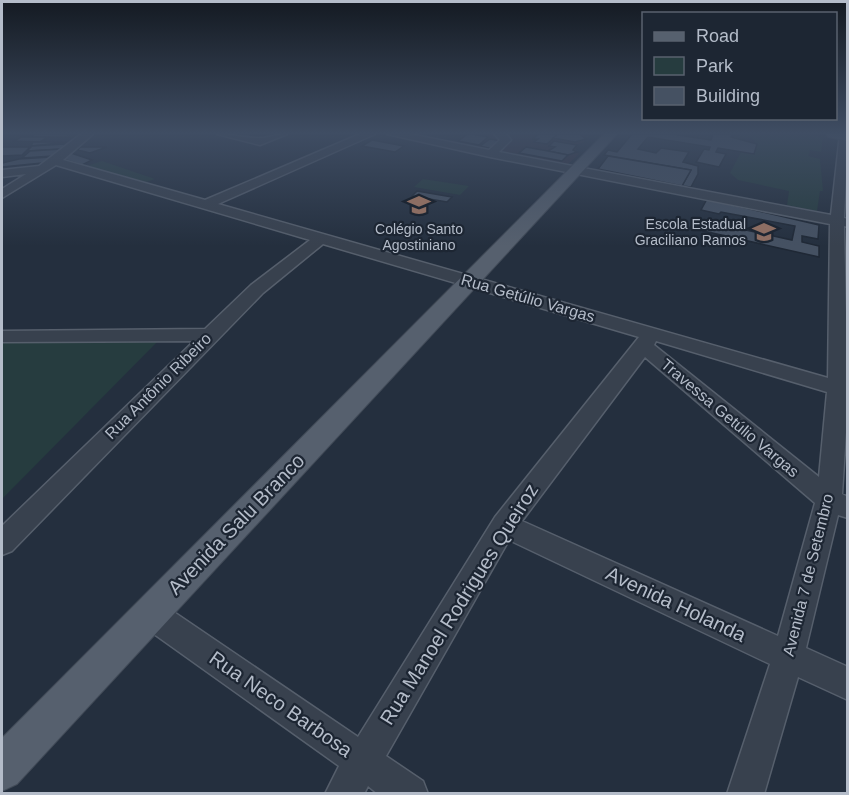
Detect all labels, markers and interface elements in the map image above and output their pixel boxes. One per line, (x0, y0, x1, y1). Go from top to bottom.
legend (642, 12, 837, 120)
text: Road (696, 26, 739, 46)
text: Park (696, 56, 734, 76)
text: Building (696, 86, 760, 106)
school or university icon: Colégio Santo Agostiniano (406, 192, 432, 218)
place label: Escola Estadual Graciliano Ramos (635, 216, 746, 248)
school or university icon: Escola Estadual Graciliano Ramos (751, 219, 777, 245)
place label: Colégio Santo Agostiniano (375, 221, 463, 253)
street label: Rua Getúlio Vargas (459, 271, 597, 325)
street label: Rua Antônio Ribeiro (102, 330, 214, 442)
street label: Travessa Getúlio Vargas (658, 355, 802, 481)
street label: Avenida Salu Branco (163, 449, 309, 599)
street label: Rua Manoel Rodrigues Queiroz (375, 479, 543, 729)
street label: Avenida 7 de Setembro (780, 492, 836, 658)
street label: Avenida Holanda (602, 562, 750, 646)
street label: Rua Neco Barbosa (205, 647, 357, 762)

